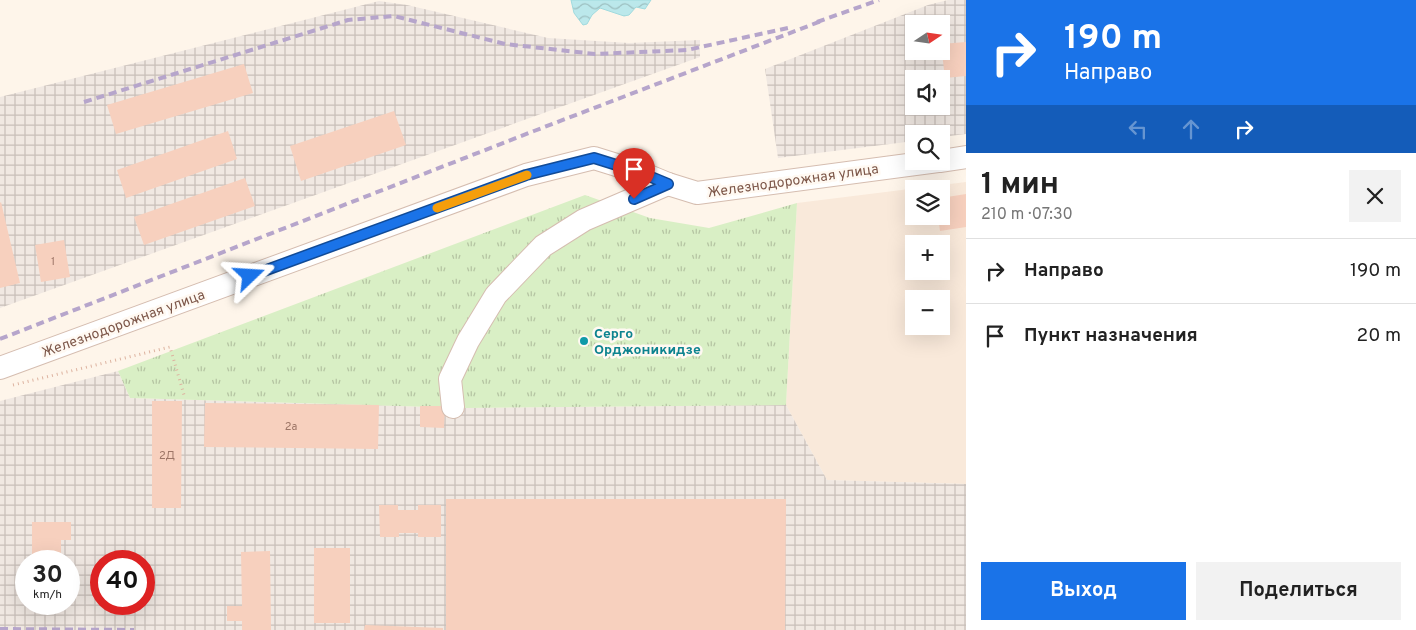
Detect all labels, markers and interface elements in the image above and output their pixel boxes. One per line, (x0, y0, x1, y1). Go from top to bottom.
north arrow (905, 15, 950, 60)
map controls (905, 15, 950, 335)
text: 190 m (1064, 17, 1162, 61)
icon: right (981, 20, 1046, 85)
text: Направо (1064, 60, 1152, 87)
button: sound (905, 70, 950, 115)
icon: left (1124, 115, 1152, 143)
icon: ahead (1177, 115, 1205, 143)
icon: right (1230, 115, 1258, 143)
button: search (905, 125, 950, 170)
pin (613, 148, 655, 199)
icon: arrive (620, 155, 648, 183)
street label: Железнодорожная улица (707, 161, 880, 202)
text: 1 мин (981, 167, 1059, 204)
button: close (1349, 170, 1401, 222)
button: layers (905, 180, 950, 225)
text: 210 m · 07:30 (981, 205, 1073, 225)
button: + (905, 235, 950, 280)
position arrow (223, 249, 275, 301)
house number: 1 (51, 255, 55, 269)
icon: right (981, 257, 1009, 285)
text: Направо (1024, 259, 1104, 283)
text: 190 m (1350, 259, 1401, 283)
street label: Железнодорожная улица (40, 287, 207, 362)
button: − (905, 290, 950, 335)
icon: arrive (981, 322, 1009, 350)
text: Пункт назначения (1024, 324, 1198, 348)
text: 20 m (1357, 324, 1401, 348)
place label: Серго Орджоникидзе (594, 326, 701, 359)
marker: Серго Орджоникидзе (578, 335, 590, 347)
house number: 2а (285, 420, 297, 434)
house number: 2Д (159, 449, 175, 463)
speed limit sign: 40 (90, 550, 155, 615)
text: 30 (32, 560, 63, 592)
button: Выход (981, 562, 1186, 620)
button: Поделиться (1196, 562, 1401, 620)
text: km/h (33, 587, 62, 603)

